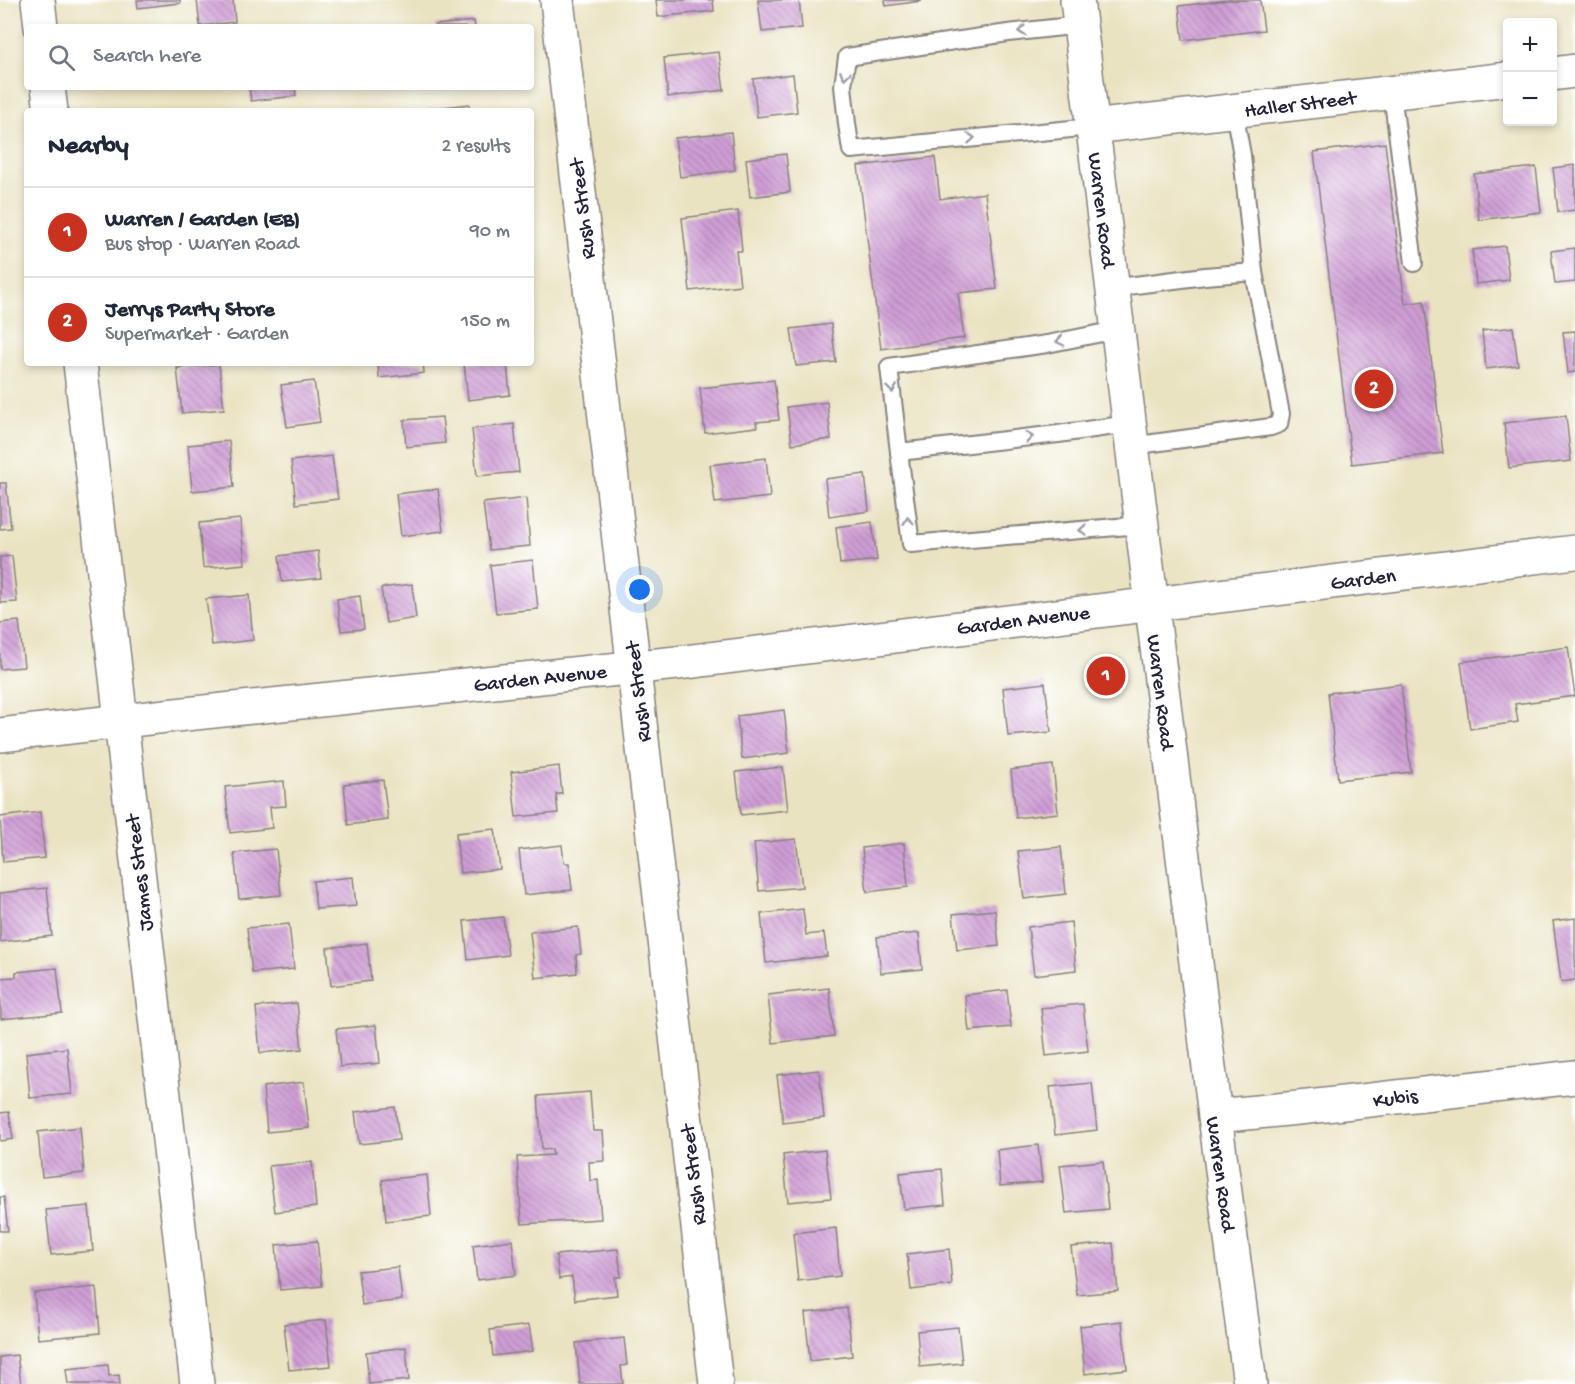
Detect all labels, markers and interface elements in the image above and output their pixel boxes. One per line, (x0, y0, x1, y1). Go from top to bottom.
map controls (1503, 18, 1557, 126)
button: + (1503, 18, 1557, 72)
search box (24, 24, 534, 90)
one-way arrow (1017, 24, 1026, 37)
icon: search (45, 41, 78, 74)
text: Search here (93, 44, 201, 70)
one-way arrow (839, 71, 851, 80)
button: − (1503, 72, 1557, 126)
street label: Haller Street (1243, 87, 1360, 126)
text: Nearby (48, 132, 129, 163)
one-way arrow (966, 132, 975, 145)
text: 2 results (441, 136, 510, 159)
street label: Warren Road (1080, 151, 1119, 271)
street label: Rush Street (566, 155, 603, 260)
text: Warren / Garden (EB) (105, 208, 300, 234)
text: 1 (63, 221, 72, 244)
text: 90 m (470, 221, 510, 244)
text: Bus stop · Warren Road (105, 234, 299, 257)
text: Jerrys Party Store (105, 298, 275, 324)
text: 2 (63, 311, 72, 334)
text: 150 m (461, 311, 510, 334)
text: Supermarket · Garden (105, 324, 289, 347)
one-way arrow (1055, 334, 1065, 347)
pin: 2 (1354, 366, 1394, 412)
one-way arrow (885, 384, 897, 393)
one-way arrow (1024, 431, 1034, 444)
one-way arrow (903, 517, 915, 526)
one-way arrow (1078, 523, 1088, 536)
street label: Garden (1329, 565, 1397, 598)
your location (625, 575, 654, 604)
street label: Garden Avenue (956, 602, 1092, 643)
street label: Warren Road (1139, 633, 1178, 753)
street label: Rush Street (622, 638, 659, 743)
pin: 1 (1086, 654, 1126, 698)
street label: Garden Avenue (473, 661, 609, 700)
street label: James Street (122, 810, 161, 932)
street label: Kubis (1372, 1085, 1420, 1116)
street label: Warren Road (1198, 1115, 1239, 1235)
street label: Rush Street (677, 1121, 714, 1226)

